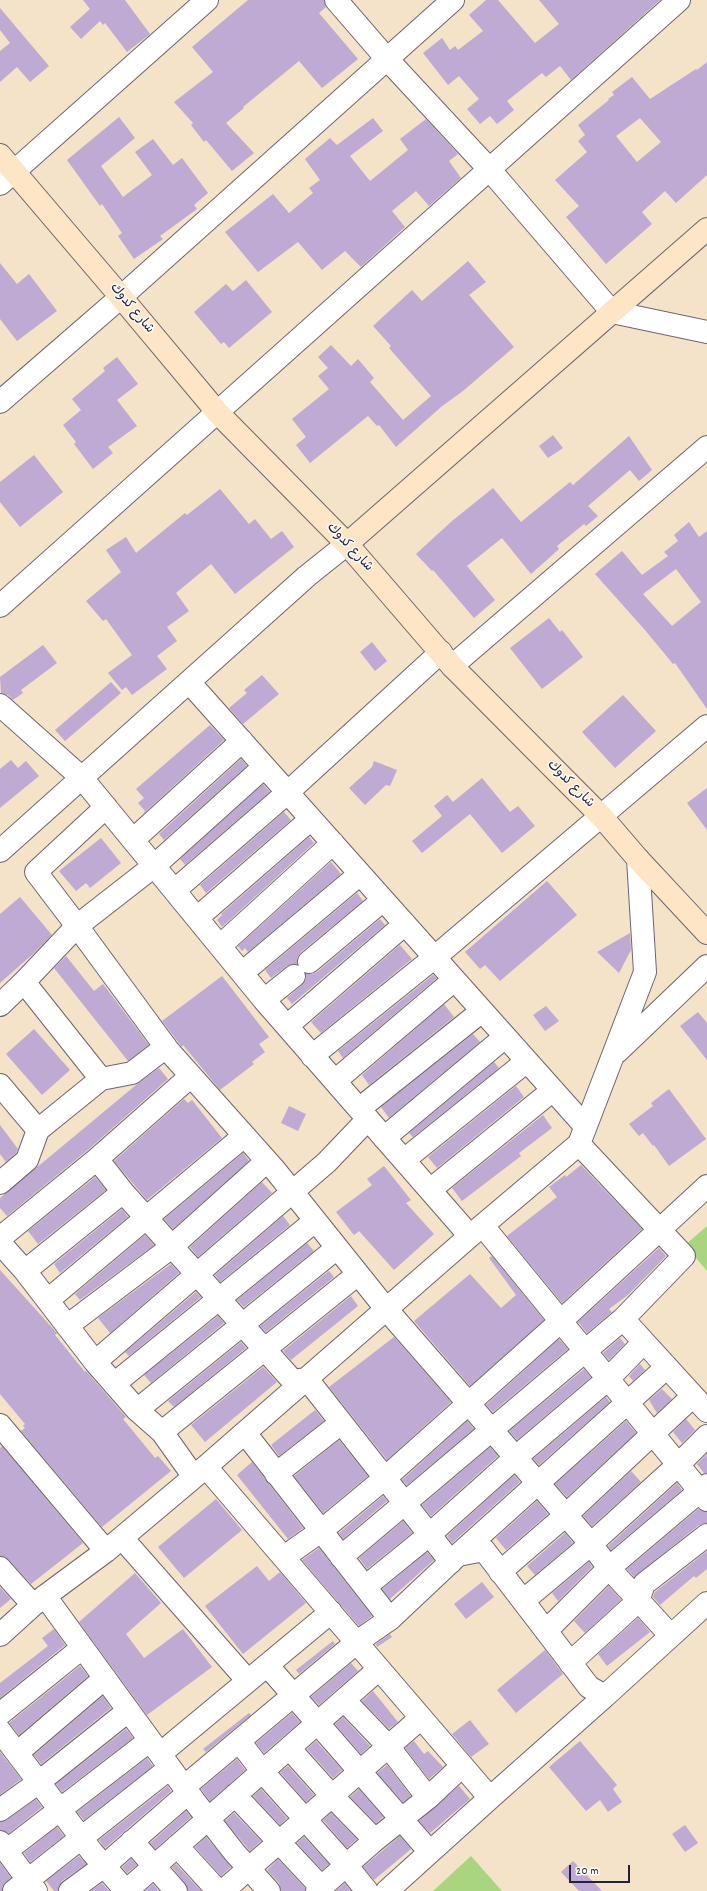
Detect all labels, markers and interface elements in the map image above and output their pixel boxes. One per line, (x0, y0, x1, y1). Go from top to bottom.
street label: شارع كدوك (106, 281, 156, 337)
street label: شارع كدوك (323, 521, 375, 575)
street label: شارع كدوك (543, 758, 597, 812)
scale bar (571, 1857, 632, 1883)
text: 20 m (576, 1863, 599, 1880)

